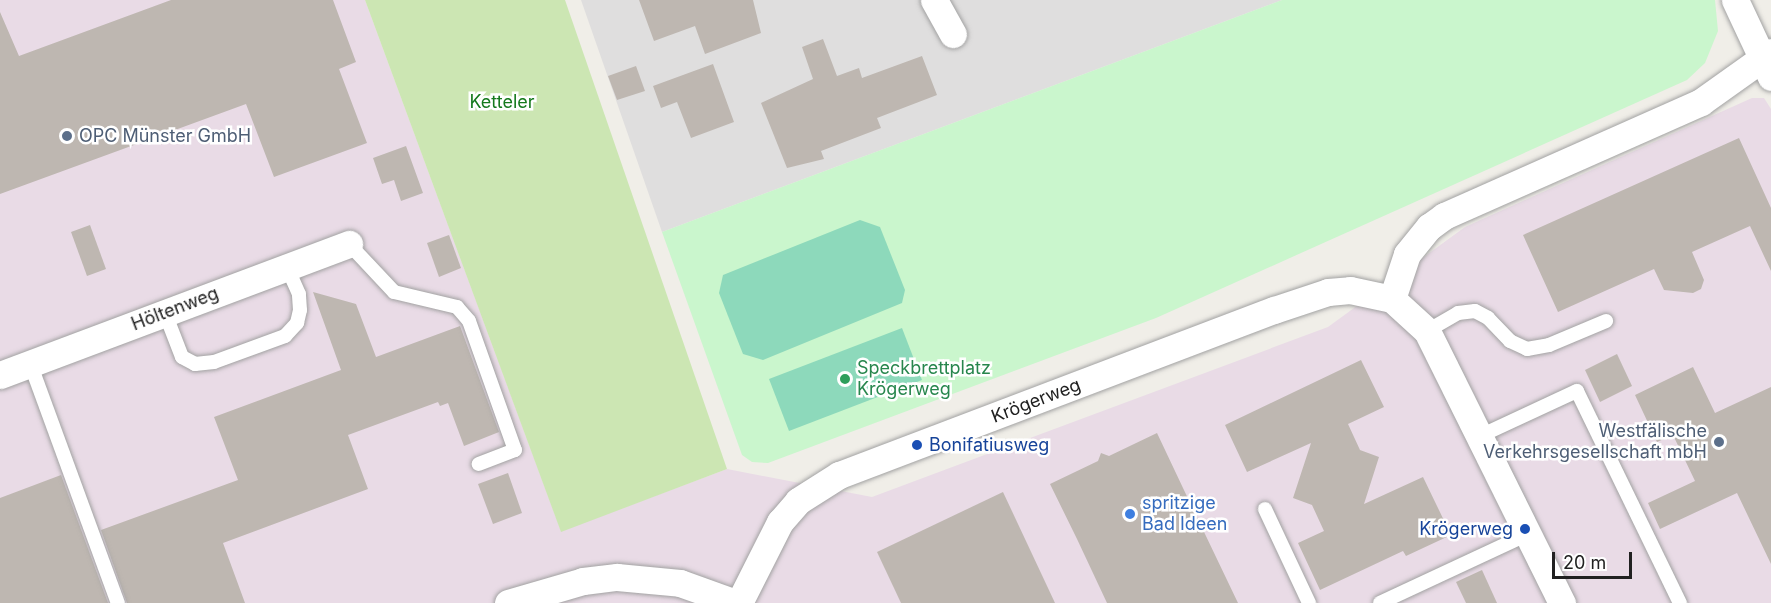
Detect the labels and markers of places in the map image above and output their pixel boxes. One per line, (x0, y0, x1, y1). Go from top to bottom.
place label: OPC Münster GmbH (79, 125, 251, 147)
marker: OPC Münster GmbH (60, 129, 74, 143)
place label: Speckbrettplatz Krögerweg (857, 358, 991, 400)
marker: Speckbrettplatz Krögerweg (838, 372, 852, 386)
place label: Westfälische Verkehrsgesellschaft mbH (1483, 421, 1707, 464)
place label: Bonifatiusweg (929, 434, 1049, 456)
marker: Westfälische Verkehrsgesellschaft mbH (1712, 435, 1726, 449)
marker: Bonifatiusweg (910, 438, 924, 452)
place label: spritzige Bad Ideen (1142, 493, 1227, 536)
marker: spritzige Bad Ideen (1123, 507, 1137, 521)
place label: Krögerweg (1419, 518, 1513, 540)
marker: Krögerweg (1518, 522, 1532, 536)

